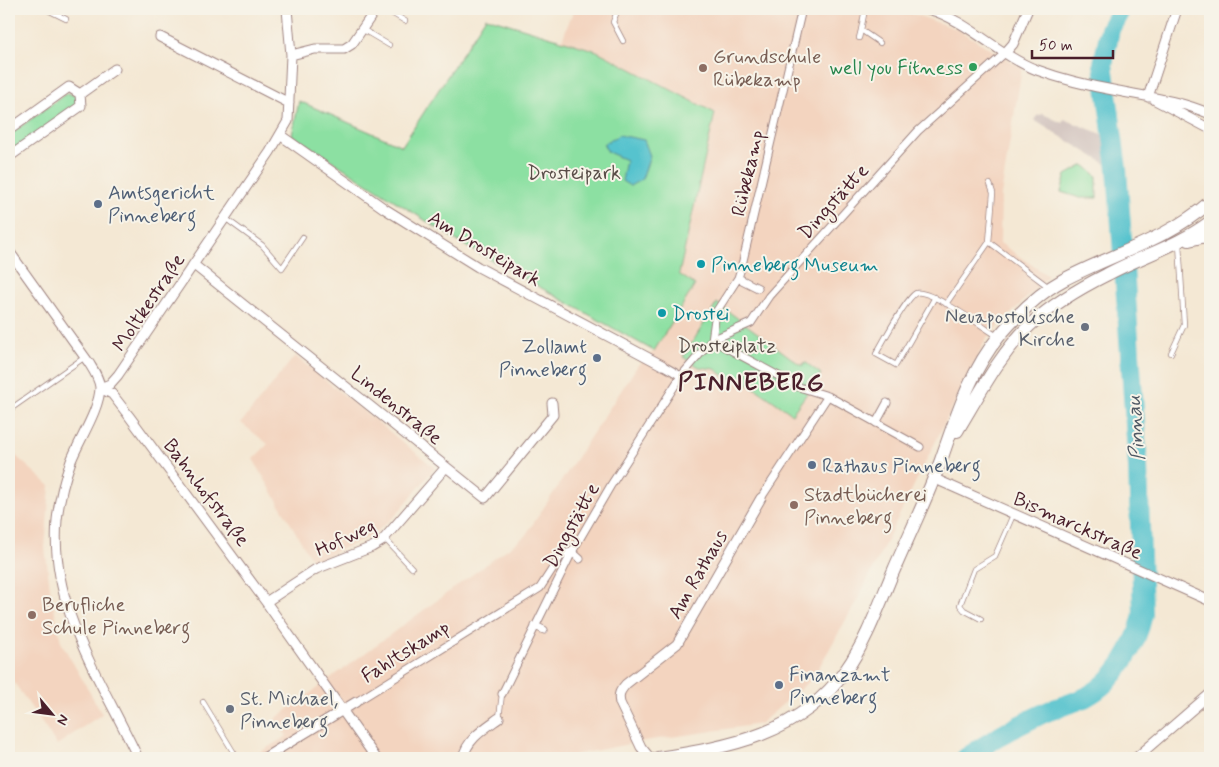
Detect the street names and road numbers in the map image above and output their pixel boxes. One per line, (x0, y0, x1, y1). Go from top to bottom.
street label: Rübekamp (725, 128, 771, 219)
street label: Dingstätte (793, 158, 876, 247)
street label: Am Drosteipark (423, 205, 546, 294)
street label: Moltkestraße (107, 248, 192, 357)
street label: Lindenstraße (344, 361, 448, 452)
street label: Bahnhofstraße (156, 433, 255, 552)
street label: Dingstätte (538, 478, 608, 574)
street label: Bismarckstraße (1009, 486, 1146, 567)
street label: Hofweg (311, 513, 380, 564)
street label: Am Rathaus (662, 525, 735, 624)
street label: Fahltskamp (356, 614, 455, 690)

